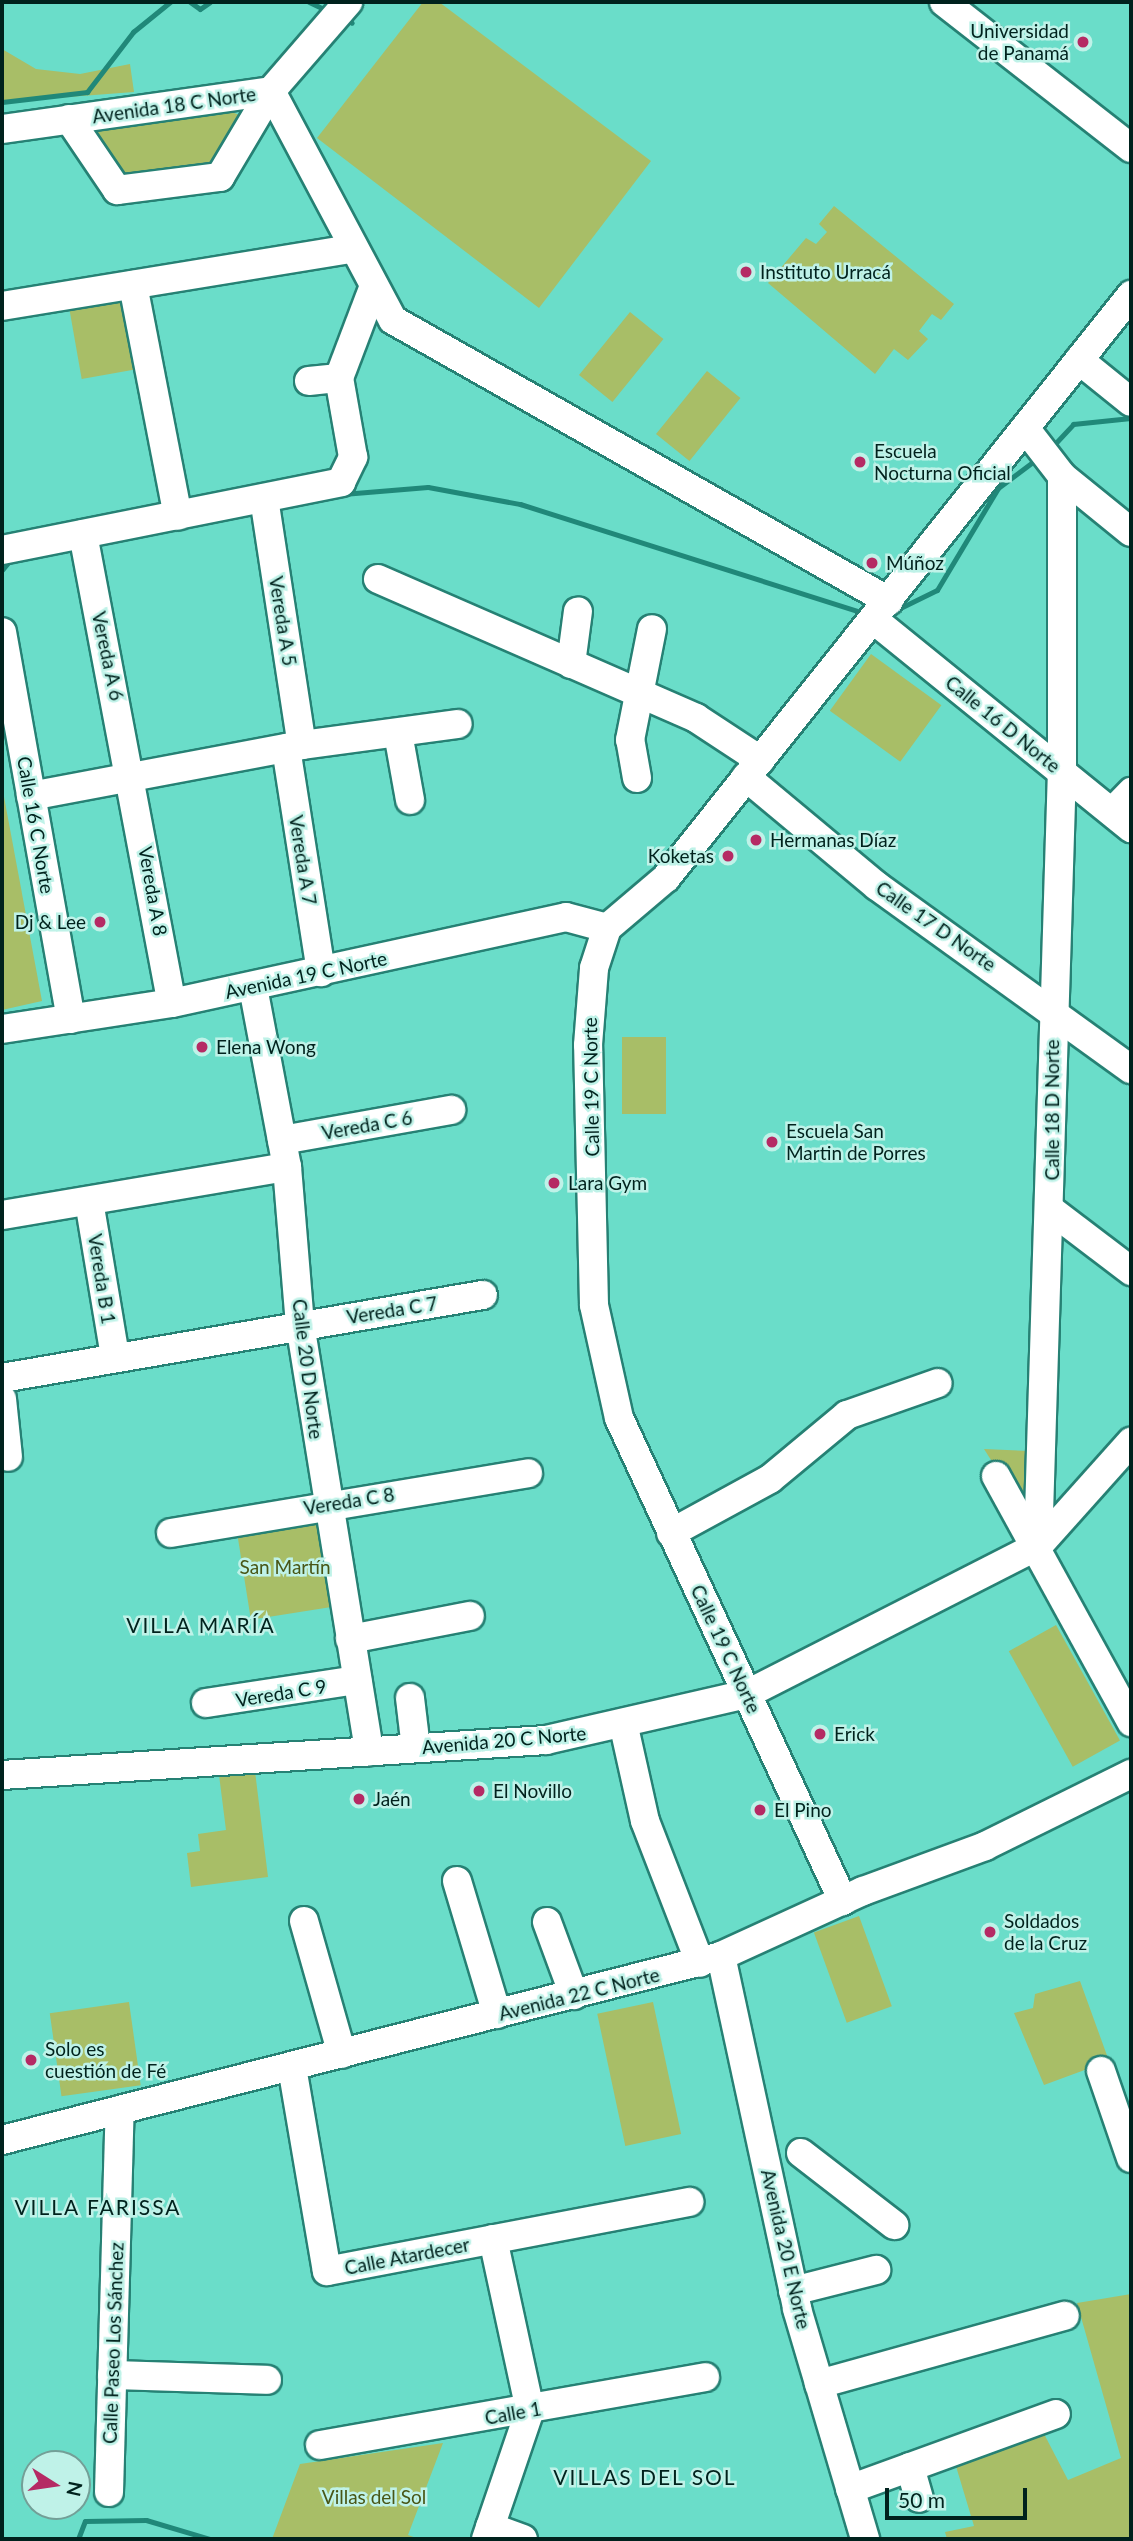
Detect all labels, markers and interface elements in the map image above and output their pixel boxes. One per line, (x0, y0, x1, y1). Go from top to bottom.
place label: Universidad de Panamá (970, 20, 1069, 64)
marker: Universidad de Panamá (1075, 34, 1091, 50)
street label: Avenida 18 C Norte (91, 82, 257, 128)
place label: Instituto Urracá (760, 261, 891, 283)
marker: Instituto Urracá (738, 264, 754, 280)
place label: Escuela Nocturna Oficial (874, 440, 1011, 484)
marker: Escuela Nocturna Oficial (852, 454, 868, 470)
place label: Múñoz (886, 552, 944, 574)
marker: Múñoz (864, 555, 880, 571)
street label: Vereda A 5 (265, 574, 301, 668)
street label: Vereda A 6 (87, 609, 129, 703)
street label: Calle 16 D Norte (941, 671, 1065, 777)
street label: Calle 16 C Norte (13, 754, 59, 896)
street label: Vereda A 7 (285, 813, 321, 907)
place label: Hermanas Díaz (770, 829, 896, 851)
marker: Hermanas Díaz (748, 832, 764, 848)
street label: Vereda A 8 (134, 844, 172, 938)
place label: Koketas (648, 845, 714, 867)
marker: Koketas (720, 848, 736, 864)
street label: Calle 17 D Norte (872, 876, 1000, 976)
place label: Dj & Lee (15, 911, 86, 933)
marker: Dj & Lee (92, 914, 108, 930)
street label: Avenida 19 C Norte (223, 947, 389, 1003)
street label: Calle 19 C Norte (578, 1017, 604, 1157)
place label: Elena Wong (216, 1036, 316, 1058)
marker: Elena Wong (194, 1039, 210, 1055)
street label: Calle 18 D Norte (1041, 1040, 1063, 1180)
street label: Vereda C 6 (320, 1106, 414, 1144)
place label: Escuela San Martin de Porres (786, 1120, 926, 1164)
marker: Escuela San Martin de Porres (764, 1134, 780, 1150)
place label: Lara Gym (568, 1172, 647, 1194)
marker: Lara Gym (546, 1175, 562, 1191)
street label: Vereda B 1 (84, 1232, 120, 1326)
street label: Vereda C 7 (345, 1292, 439, 1328)
street label: Calle 20 D Norte (288, 1298, 328, 1440)
street label: Vereda C 8 (302, 1483, 396, 1519)
park label: San Martín (239, 1556, 331, 1578)
street label: Calle 19 C Norte (686, 1581, 766, 1717)
district label: VILLA MARÍA (127, 1612, 275, 1638)
street label: Vereda C 9 (234, 1675, 328, 1711)
street label: Avenida 20 C Norte (421, 1721, 587, 1759)
place label: Erick (834, 1723, 875, 1745)
marker: Erick (812, 1726, 828, 1742)
place label: El Novillo (493, 1780, 572, 1802)
marker: El Novillo (471, 1783, 487, 1799)
place label: Jaén (373, 1788, 411, 1810)
marker: Jaén (351, 1791, 367, 1807)
place label: El Pino (774, 1799, 832, 1821)
marker: El Pino (752, 1802, 768, 1818)
place label: Soldados de la Cruz (1004, 1910, 1087, 1954)
marker: Soldados de la Cruz (982, 1924, 998, 1940)
street label: Avenida 22 C Norte (496, 1963, 662, 2025)
place label: Solo es cuestión de Fé (45, 2038, 166, 2082)
marker: Solo es cuestión de Fé (23, 2052, 39, 2068)
street label: Avenida 20 E Norte (757, 2167, 815, 2331)
district label: VILLA FARISSA (16, 2194, 180, 2220)
street label: Calle Atardecer (342, 2233, 472, 2279)
street label: Calle Paseo Los Sánchez (98, 2242, 128, 2444)
street label: Calle 1 (483, 2397, 543, 2429)
north arrow (21, 2450, 91, 2520)
district label: VILLAS DEL SOL (555, 2464, 735, 2490)
scale bar (888, 2474, 1030, 2518)
text: N (62, 2479, 88, 2499)
park label: Villas del Sol (322, 2486, 426, 2508)
text: 50 m (898, 2487, 945, 2512)

